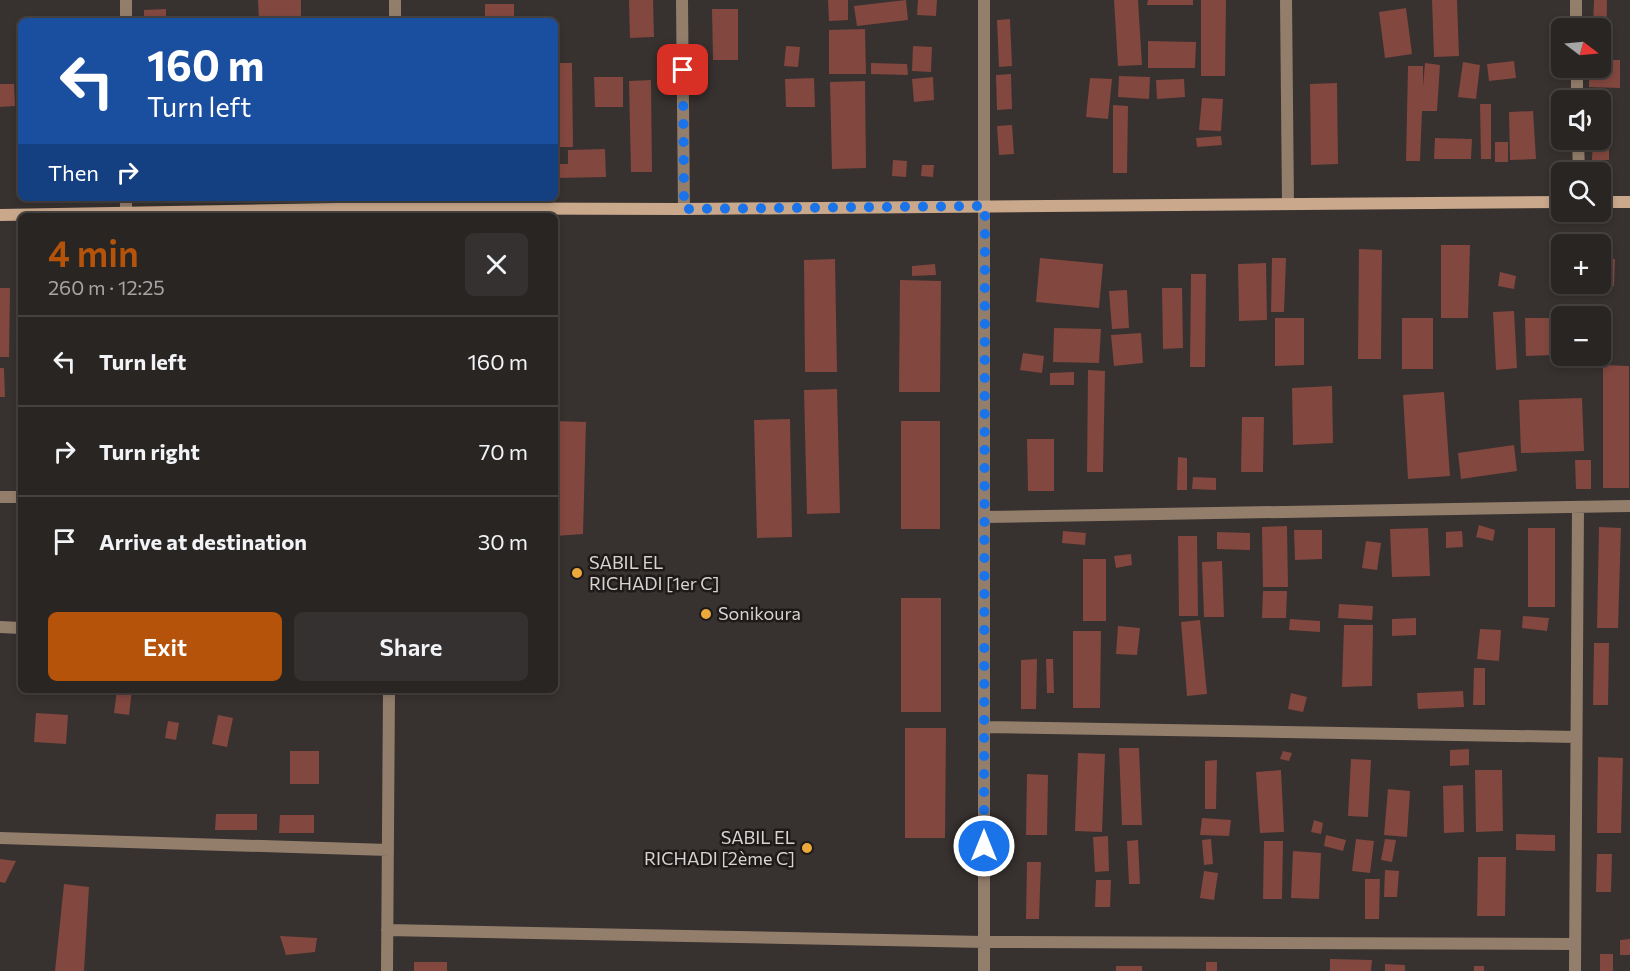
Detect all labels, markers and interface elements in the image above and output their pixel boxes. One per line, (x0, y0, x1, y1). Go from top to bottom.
north arrow (1551, 18, 1611, 78)
map controls (1551, 18, 1611, 366)
text: 160 m (147, 38, 265, 90)
icon: left (48, 42, 126, 120)
pin (657, 44, 708, 95)
icon: arrive (666, 53, 699, 86)
text: Turn left (147, 90, 251, 123)
button: sound (1551, 90, 1611, 150)
icon: right (111, 156, 144, 189)
text: Then (48, 159, 99, 186)
button: search (1551, 162, 1611, 222)
text: 4 min (48, 230, 139, 274)
button: close (465, 233, 528, 296)
button: + (1551, 234, 1611, 294)
text: 260 m · 12:25 (48, 275, 165, 299)
button: − (1551, 306, 1611, 366)
icon: left (48, 345, 81, 378)
text: Turn left (99, 348, 186, 375)
text: 160 m (467, 348, 528, 375)
icon: right (48, 435, 81, 468)
text: Turn right (99, 438, 200, 465)
text: 70 m (479, 438, 528, 465)
icon: arrive (48, 525, 81, 558)
text: Arrive at destination (99, 528, 307, 555)
text: 30 m (478, 528, 528, 555)
place label: SABIL EL RICHADI [1er C] (589, 551, 719, 594)
marker: SABIL EL RICHADI [1er C] (570, 566, 584, 580)
place label: Sonikoura (718, 602, 801, 624)
marker: Sonikoura (699, 607, 713, 621)
button: Exit (48, 612, 282, 681)
button: Share (294, 612, 528, 681)
position arrow (952, 814, 1016, 878)
place label: SABIL EL RICHADI [2ème C] (644, 826, 795, 869)
marker: SABIL EL RICHADI [2ème C] (800, 841, 814, 855)

